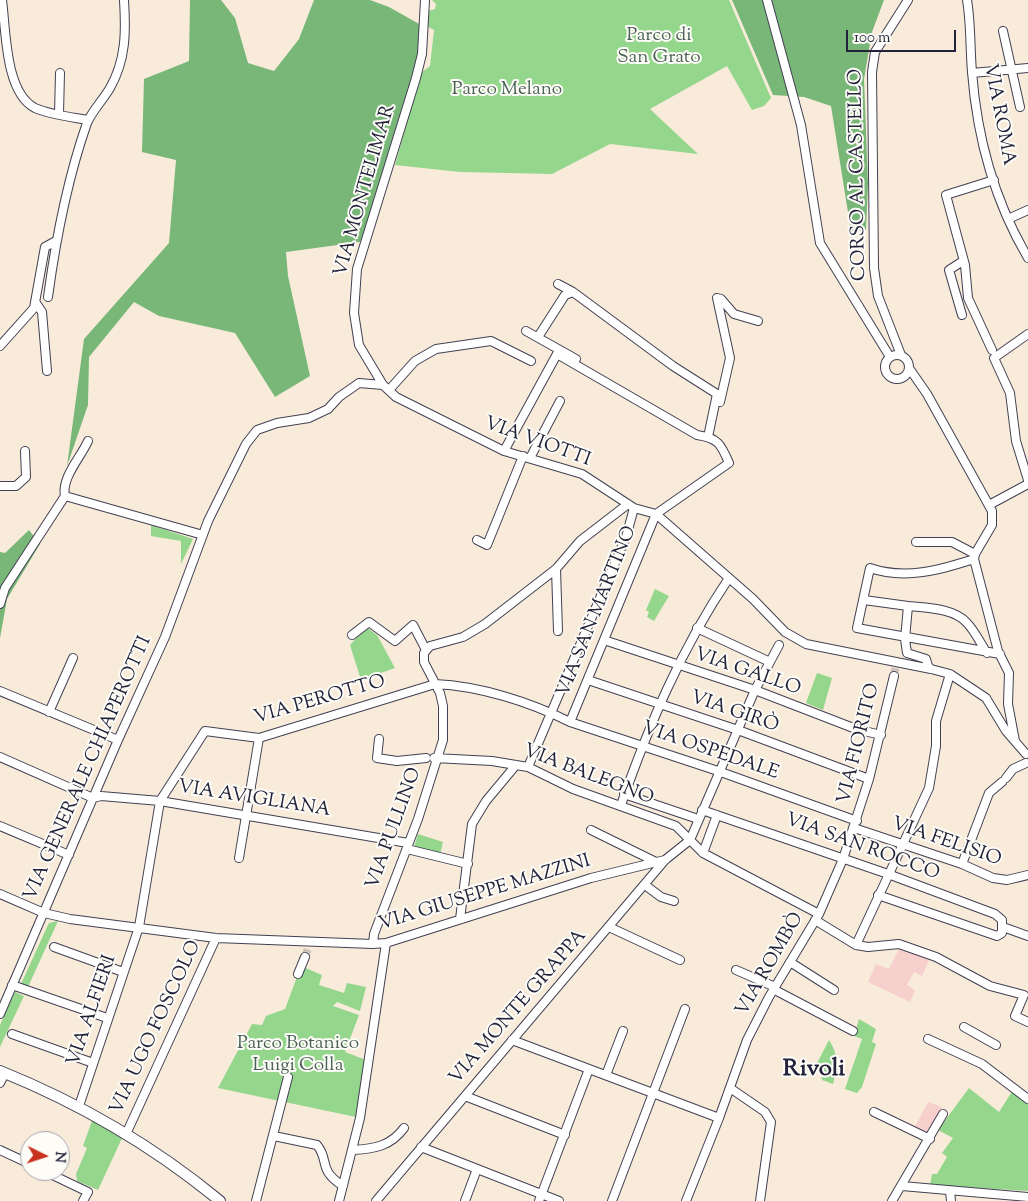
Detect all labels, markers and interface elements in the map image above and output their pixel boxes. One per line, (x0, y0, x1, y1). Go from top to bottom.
scale bar (848, 20, 958, 52)
park label: Parco di San Grato (617, 26, 701, 70)
text: 100 m (854, 28, 890, 49)
street label: VIA ROMA (977, 62, 1019, 168)
street label: CORSO AL CASTELLO (846, 69, 872, 281)
park label: Parco Melano (452, 80, 562, 102)
street label: VIA MONTELIMAR (330, 102, 402, 280)
street label: VIA VIOTTI (481, 413, 593, 473)
street label: VIA SAN MARTINO (553, 523, 643, 701)
street label: VIA GENERALE CHIAPEROTTI (20, 633, 158, 905)
street label: VIA GALLO (691, 644, 803, 702)
street label: VIA PEROTTO (252, 671, 388, 731)
street label: VIA FIORITO (834, 681, 886, 807)
street label: VIA GIRÒ (687, 687, 781, 739)
street label: VIA OSPEDALE (639, 718, 781, 786)
street label: VIA BALEGNO (520, 741, 656, 811)
street label: VIA PULLINO (362, 765, 428, 893)
street label: VIA AVIGLIANA (176, 777, 332, 823)
street label: VIA SAN ROCCO (782, 809, 942, 887)
street label: VIA FELISIO (888, 814, 1004, 872)
street label: VIA GIUSEPPE MAZZINI (376, 851, 594, 937)
street label: VIA ROMBÒ (732, 909, 810, 1021)
street label: VIA MONTE GRAPPA (445, 926, 593, 1090)
street label: VIA UGO FOSCOLO (107, 937, 207, 1119)
street label: VIA ALFIERI (63, 952, 123, 1070)
park label: Parco Botanico Luigi Colla (237, 1034, 359, 1078)
district label: Rivoli (783, 1057, 845, 1085)
north arrow (20, 1131, 70, 1181)
text: N (49, 1151, 69, 1163)

